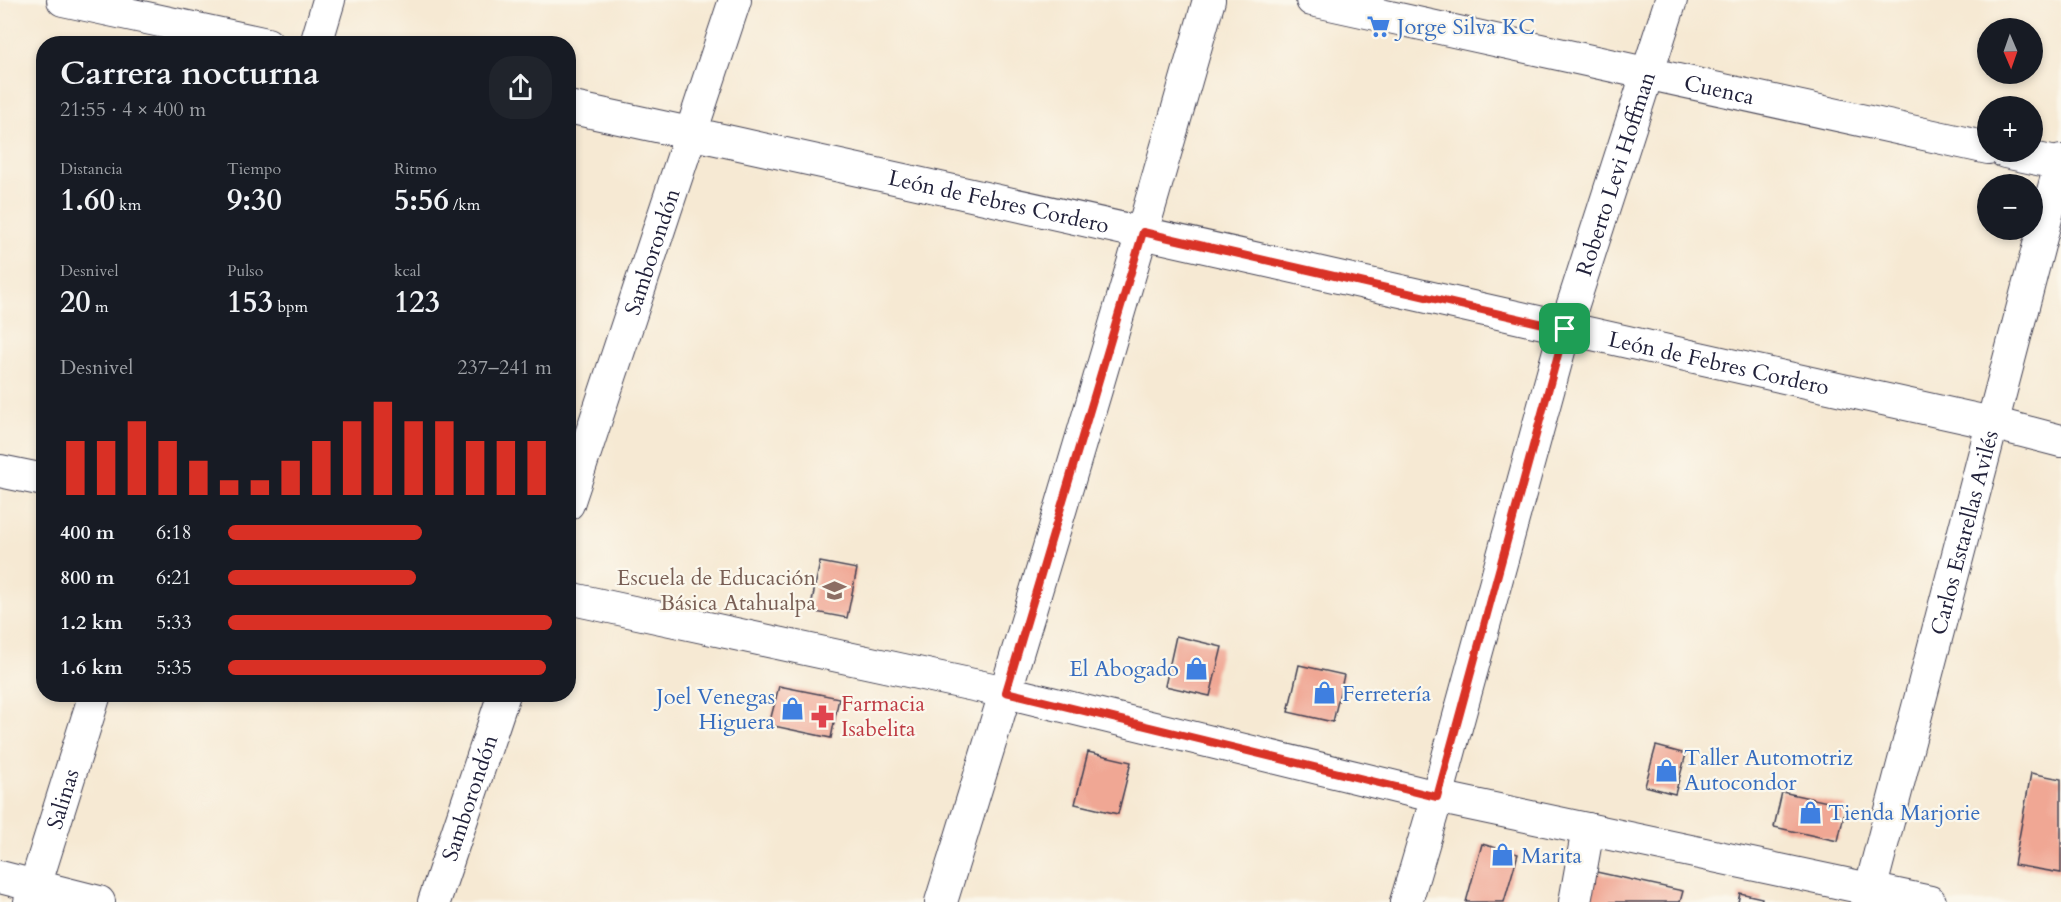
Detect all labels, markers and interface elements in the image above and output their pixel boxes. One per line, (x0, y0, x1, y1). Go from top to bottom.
place label: Jorge Silva KC (1394, 12, 1535, 42)
supermarket icon: Jorge Silva KC (1366, 13, 1392, 39)
north arrow (1977, 18, 2043, 84)
map controls (1977, 18, 2043, 240)
text: Carrera nocturna (60, 51, 319, 96)
button: share (489, 56, 552, 119)
street label: Roberto Levi Hoffman (1569, 68, 1663, 280)
street label: Cuenca (1681, 68, 1757, 113)
text: 21:55 · 4 × 400 m (60, 96, 206, 123)
button: + (1977, 96, 2043, 162)
text: Distancia (60, 158, 123, 180)
text: Tiempo (227, 158, 281, 180)
text: Ritmo (394, 158, 437, 180)
street label: León de Febres Cordero (885, 163, 1112, 241)
button: − (1977, 174, 2043, 240)
text: 1.60 (60, 180, 115, 221)
text: 9:30 (227, 180, 282, 221)
text: 5:56 (394, 180, 449, 221)
street label: Samborondón (618, 184, 688, 319)
text: km (115, 194, 141, 216)
text: /km (449, 194, 480, 216)
text: Desnivel (60, 260, 119, 282)
text: Pulso (227, 260, 263, 282)
text: kcal (394, 260, 421, 282)
text: 20 (60, 282, 91, 323)
text: 153 (227, 282, 273, 323)
text: 123 (394, 282, 440, 323)
text: m (91, 296, 109, 318)
text: bpm (273, 296, 308, 318)
pin (1539, 303, 1590, 354)
icon: arrive (1548, 312, 1581, 345)
street label: León de Febres Cordero (1605, 324, 1832, 403)
text: Desnivel (60, 354, 133, 381)
text: 237–241 m (457, 354, 552, 381)
street label: Carlos Estarellas Avilés (1924, 427, 2006, 638)
text: 400 m (60, 519, 115, 546)
text: 6:18 (156, 519, 192, 546)
place label: Escuela de Educación Básica Atahualpa (617, 563, 816, 618)
text: 800 m (60, 564, 115, 591)
text: 6:21 (156, 564, 192, 591)
school or university icon: Escuela de Educación Básica Atahualpa (821, 577, 847, 603)
text: 1.2 km (60, 609, 123, 636)
text: 5:33 (156, 609, 192, 636)
text: 1.6 km (60, 654, 123, 681)
text: 5:35 (156, 654, 192, 681)
place label: El Abogado (1069, 654, 1179, 684)
shop icon: El Abogado (1184, 655, 1210, 681)
place label: Ferretería (1342, 679, 1432, 709)
shop icon: Ferretería (1311, 680, 1337, 706)
place label: Joel Venegas Higuera (653, 682, 775, 737)
place label: Farmacia Isabelita (841, 689, 925, 744)
shop icon: Joel Venegas Higuera (780, 696, 806, 722)
pharmacy icon: Farmacia Isabelita (810, 703, 836, 729)
street label: Samborondón (435, 731, 505, 865)
place label: Taller Automotriz Autocondor (1684, 743, 1853, 798)
shop icon: Taller Automotriz Autocondor (1653, 757, 1679, 783)
street label: Salinas (40, 765, 87, 833)
place label: Tienda Marjorie (1828, 798, 1981, 828)
shop icon: Tienda Marjorie (1797, 799, 1823, 825)
place label: Marita (1521, 841, 1582, 871)
shop icon: Marita (1490, 842, 1516, 868)

